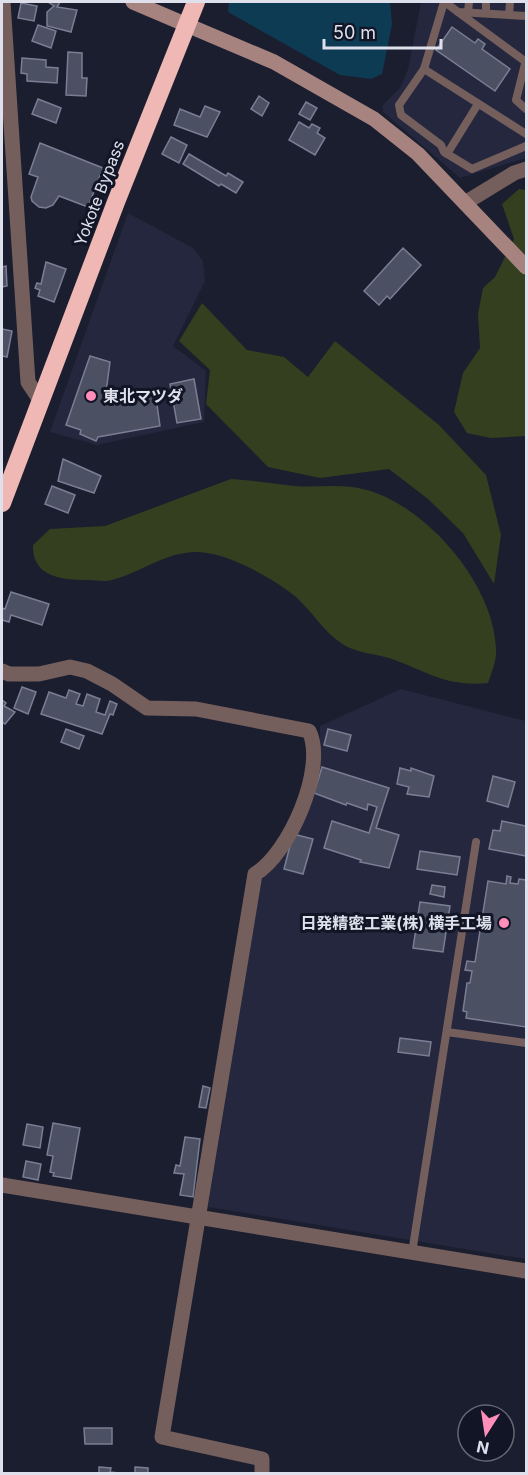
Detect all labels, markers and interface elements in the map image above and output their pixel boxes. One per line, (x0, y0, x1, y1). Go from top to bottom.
scale bar (324, 12, 441, 50)
text: 50 m (333, 22, 376, 43)
street label: Yokote Bypass (70, 137, 128, 249)
place label: 東北マツダ (103, 386, 183, 406)
marker: 東北マツダ (84, 389, 98, 403)
place label: 日発精密工業(株) 横手工場 (300, 913, 492, 933)
marker: 日発精密工業(株) 横手工場 (497, 916, 511, 930)
north arrow (456, 1403, 516, 1463)
text: N (475, 1437, 491, 1459)

